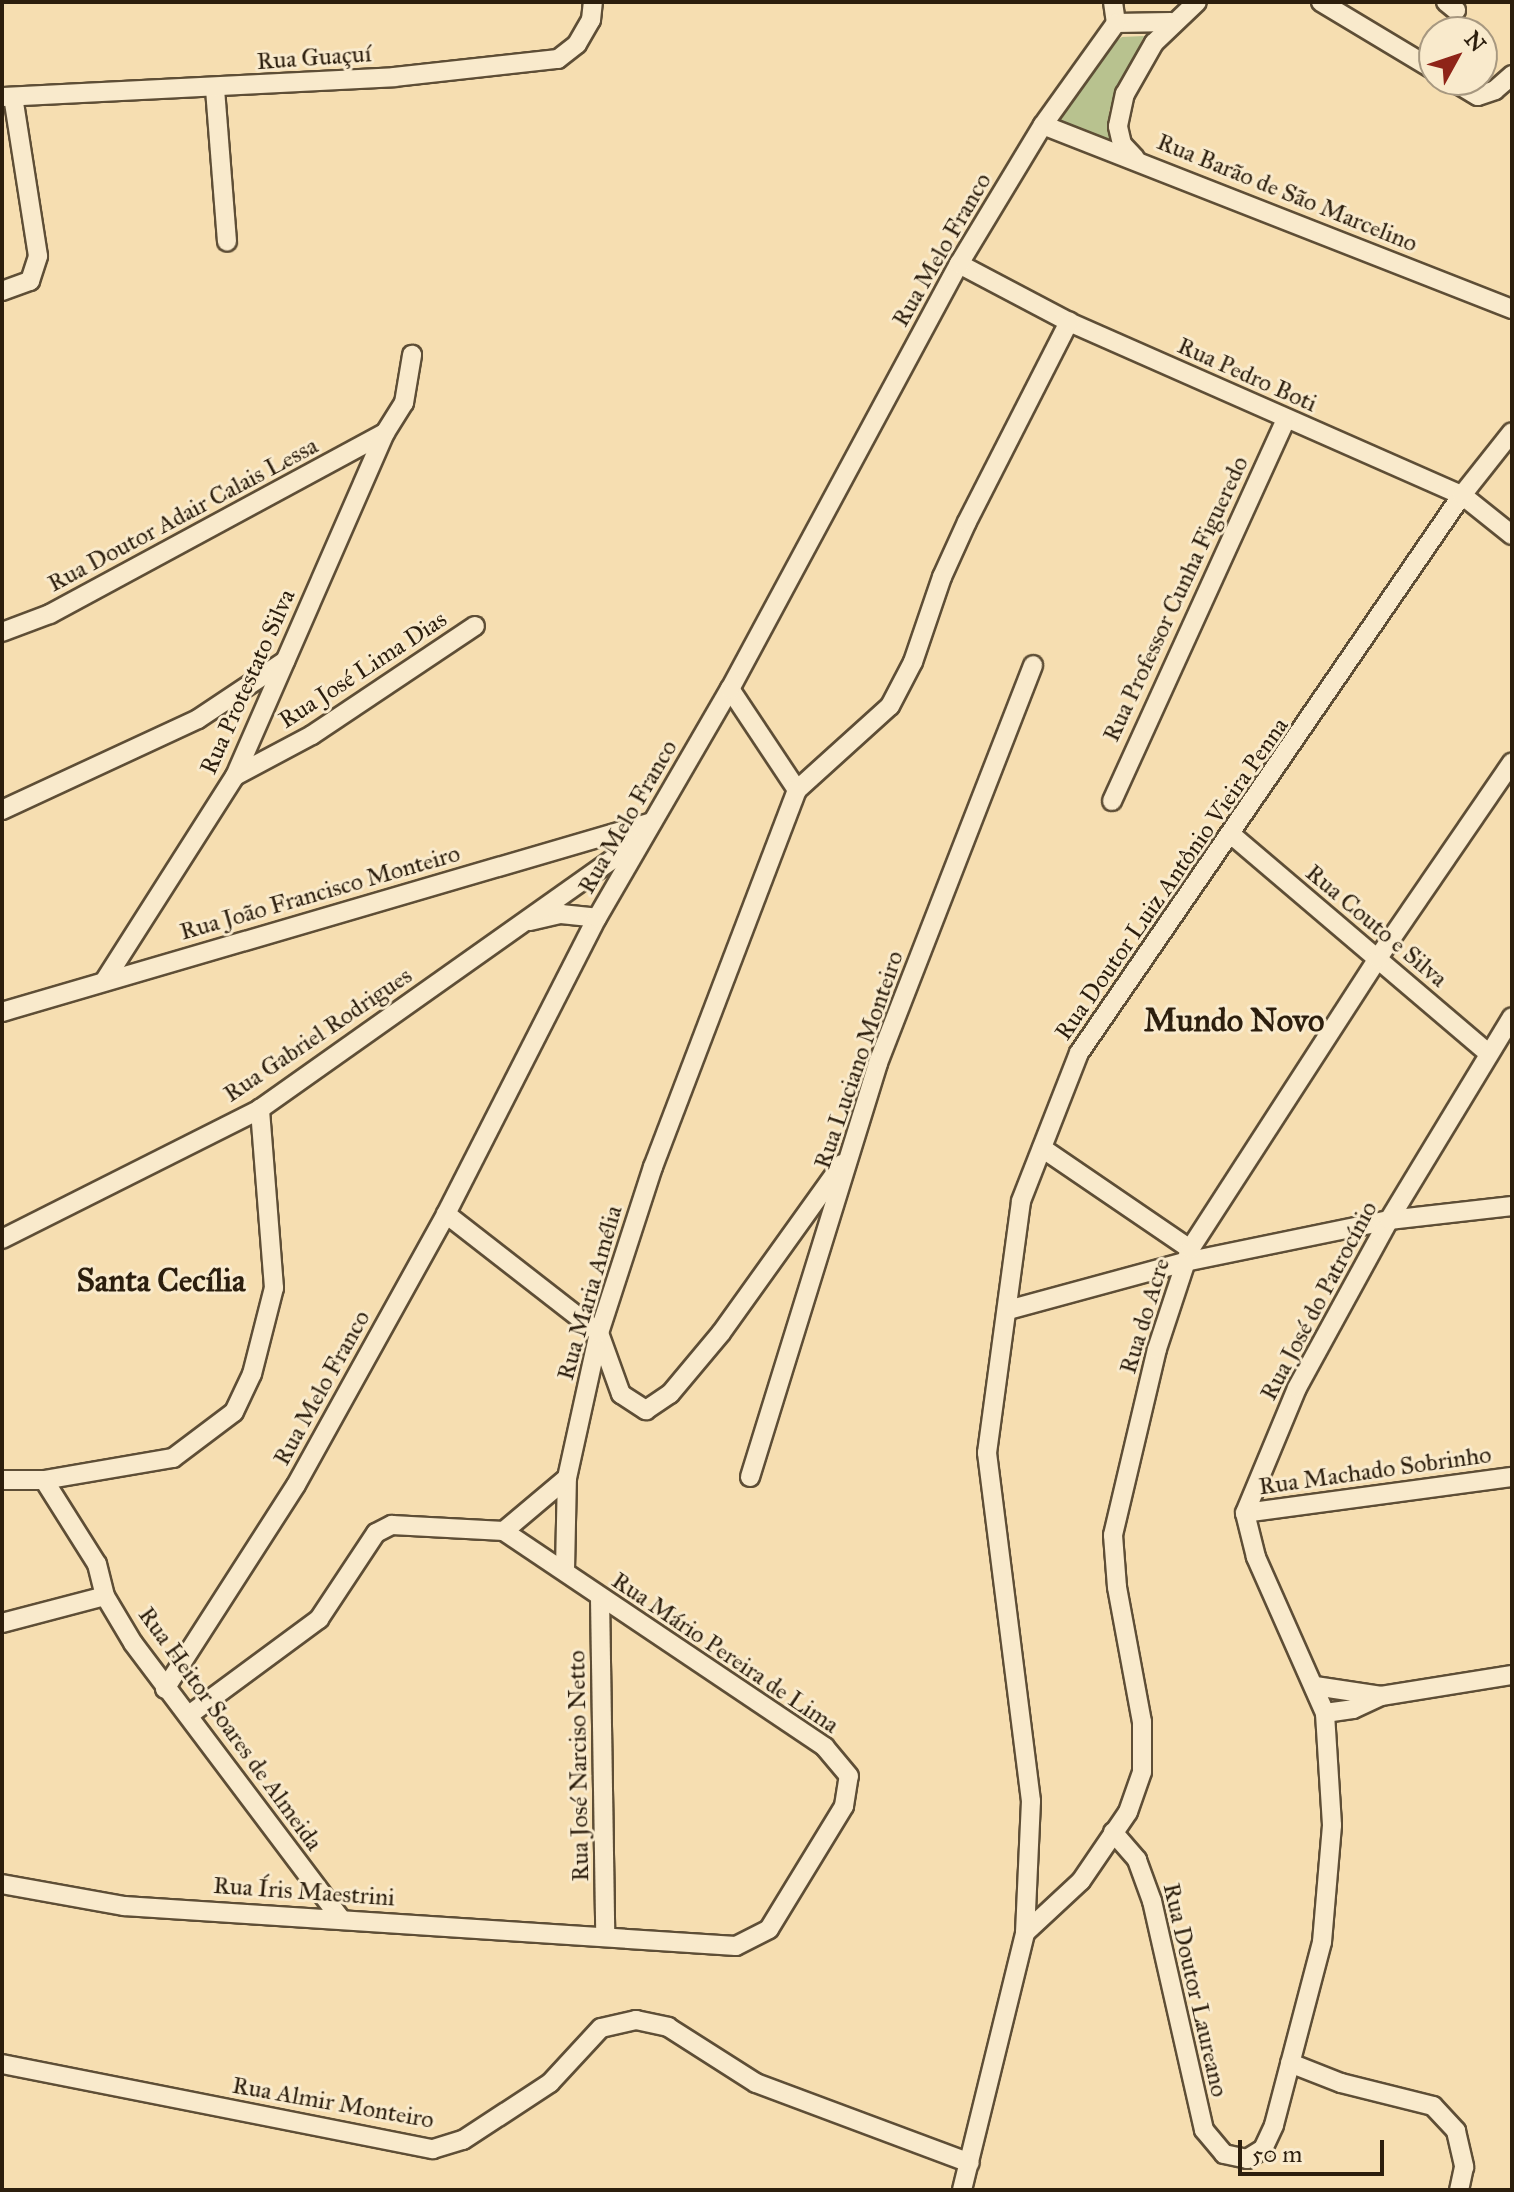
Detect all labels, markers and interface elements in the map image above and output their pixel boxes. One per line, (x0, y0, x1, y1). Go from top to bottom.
north arrow (1418, 16, 1498, 96)
text: N (1459, 26, 1492, 57)
street label: Rua Guaçuí (256, 40, 372, 76)
street label: Rua Barão de São Marcelino (1153, 128, 1421, 258)
street label: Rua Melo Franco (886, 168, 998, 332)
street label: Rua Pedro Boti (1173, 331, 1321, 419)
street label: Rua Doutor Adair Calais Lessa (43, 431, 323, 599)
street label: Rua Professor Cunha Figueredo (1097, 452, 1255, 746)
street label: Rua Protestato Silva (194, 585, 302, 779)
street label: Rua José Lima Dias (274, 605, 452, 735)
street label: Rua Doutor Luiz Antônio Vieira Penna (1049, 712, 1295, 1046)
street label: Rua Melo Franco (572, 735, 684, 899)
street label: Rua João Francisco Monteiro (177, 839, 463, 947)
street label: Rua Couto e Silva (1300, 859, 1452, 993)
street label: Rua Luciano Monteiro (808, 947, 910, 1173)
street label: Rua Gabriel Rodrigues (218, 961, 418, 1109)
district label: Mundo Novo (1144, 1002, 1324, 1040)
street label: Rua José do Patrocínio (1254, 1197, 1384, 1405)
street label: Rua Maria Amélia (551, 1203, 629, 1383)
street label: Rua do Acre (1114, 1255, 1176, 1377)
district label: Santa Cecília (76, 1262, 246, 1300)
street label: Rua Melo Franco (268, 1305, 376, 1471)
street label: Rua Machado Sobrinho (1257, 1440, 1493, 1502)
street label: Rua Mário Pereira de Lima (606, 1566, 844, 1740)
street label: Rua Heitor Soares de Almeida (132, 1602, 328, 1856)
street label: Rua José Narciso Netto (563, 1650, 595, 1882)
street label: Rua Íris Maestrini (212, 1871, 396, 1913)
street label: Rua Doutor Laureano (1156, 1880, 1234, 2100)
street label: Rua Almir Monteiro (230, 2071, 436, 2135)
scale bar (1242, 2124, 1388, 2174)
text: 50 m (1252, 2139, 1302, 2169)

